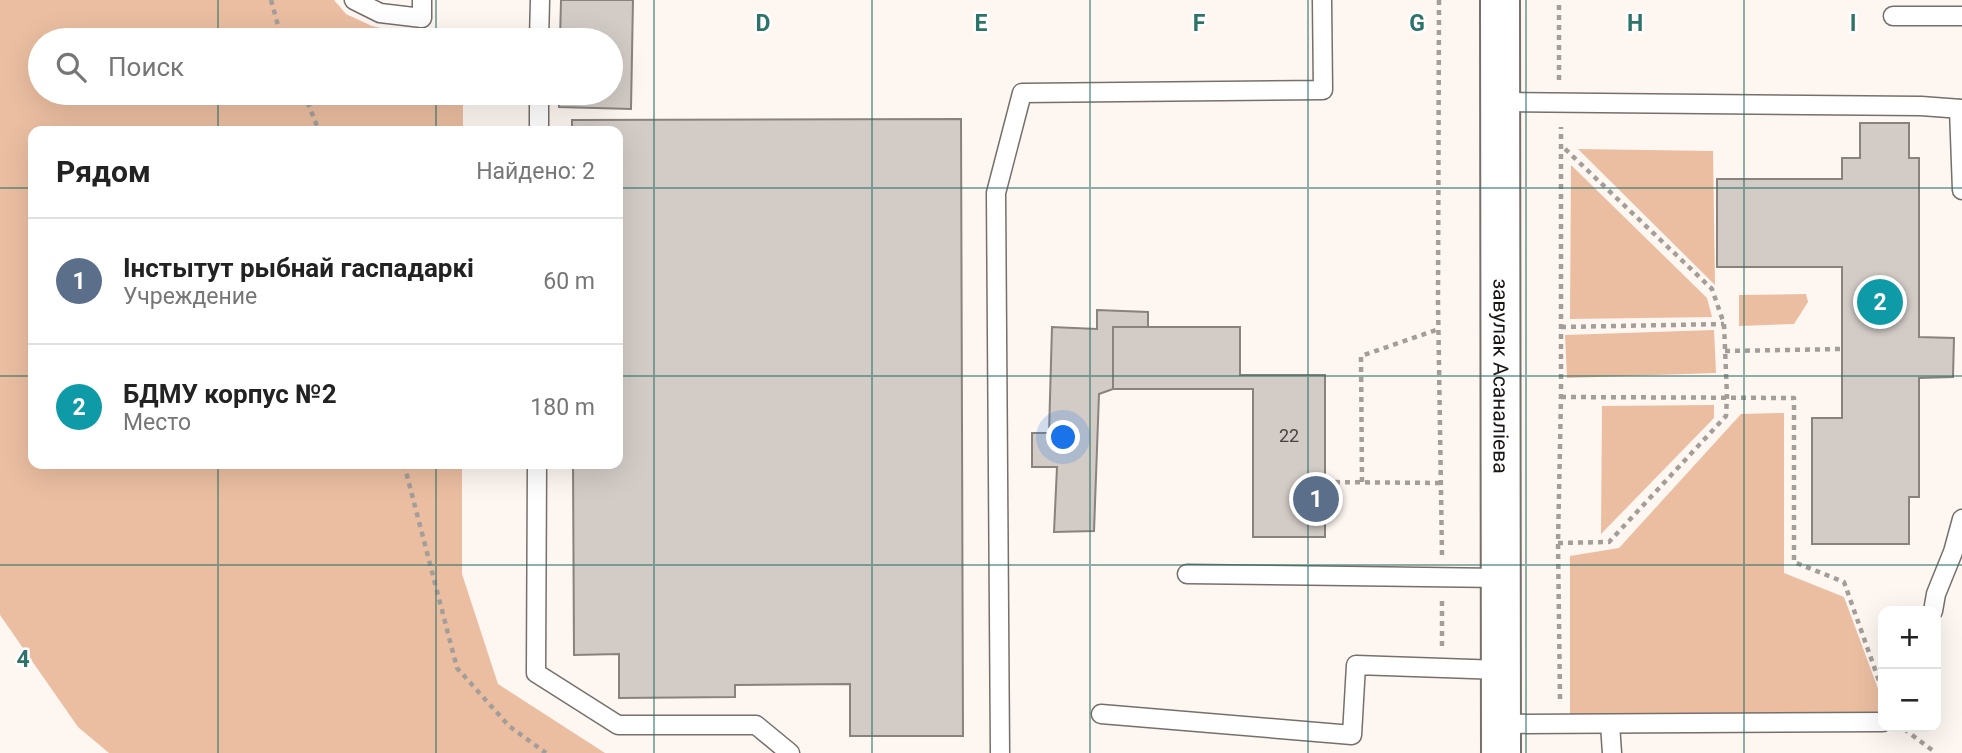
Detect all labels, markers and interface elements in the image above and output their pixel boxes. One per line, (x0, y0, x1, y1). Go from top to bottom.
text: D (756, 10, 770, 37)
text: E (975, 10, 988, 37)
text: F (1193, 10, 1206, 37)
text: G (1409, 10, 1425, 37)
text: H (1627, 10, 1643, 37)
text: I (1850, 10, 1856, 37)
search box (28, 28, 623, 105)
icon: search (52, 48, 90, 86)
text: Поиск (108, 52, 184, 82)
text: Рядом (56, 154, 151, 189)
text: Найдено: 2 (476, 158, 595, 185)
text: Інстытут рыбнай гаспадаркі (123, 253, 474, 283)
text: 1 (72, 268, 86, 295)
text: 60 m (543, 268, 595, 295)
pin: 2 (1857, 276, 1903, 328)
street label: завулак Асаналіева (1488, 278, 1513, 474)
text: Учреждение (123, 283, 257, 310)
text: БДМУ корпус №2 (123, 379, 337, 409)
text: 2 (72, 394, 86, 421)
text: 180 m (530, 394, 595, 421)
text: Место (123, 409, 191, 436)
your location (1046, 420, 1080, 454)
house number: 22 (1279, 425, 1299, 446)
pin: 1 (1293, 473, 1339, 525)
map controls (1878, 606, 1941, 732)
button: + (1878, 606, 1941, 669)
text: 4 (16, 646, 30, 673)
button: − (1878, 669, 1941, 732)

